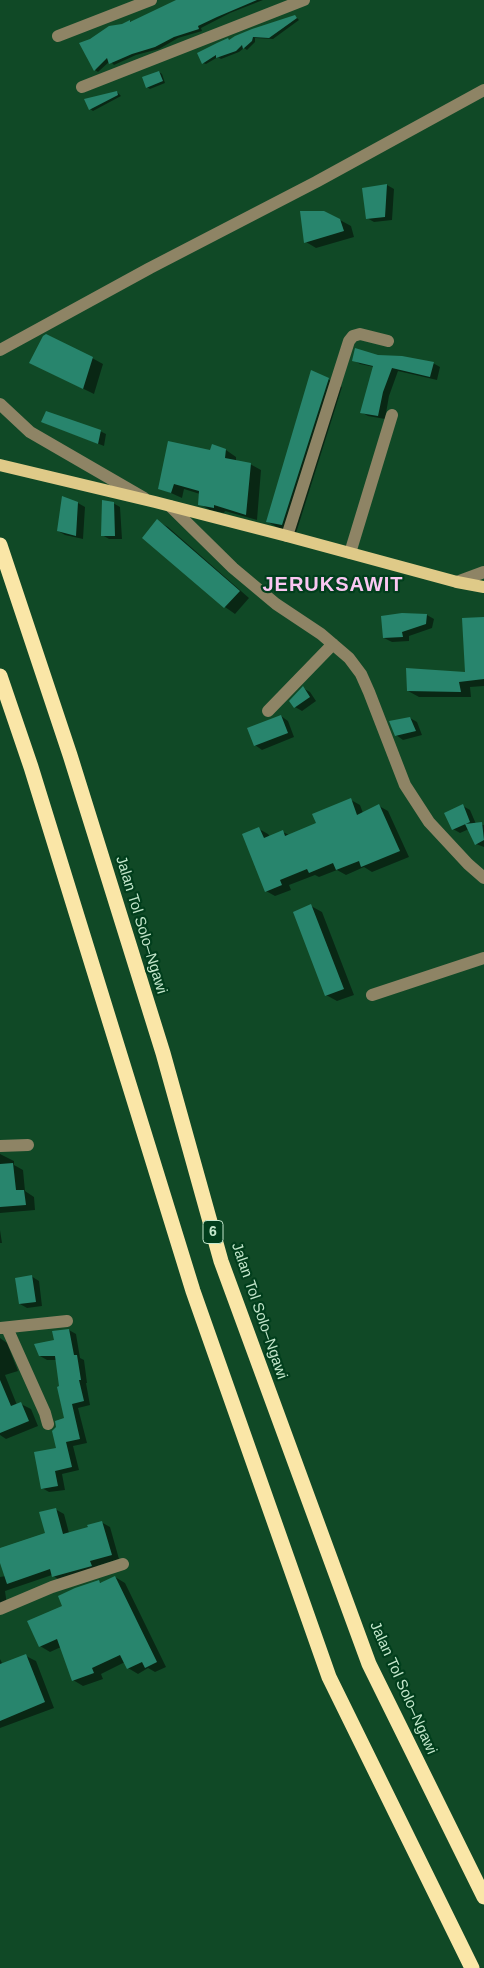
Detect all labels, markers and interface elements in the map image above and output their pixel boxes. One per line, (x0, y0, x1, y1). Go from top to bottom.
district label: JERUKSAWIT (261, 573, 405, 597)
street label: Jalan Tol Solo–Ngawi (111, 854, 171, 996)
road number: 6 (203, 1220, 223, 1244)
street label: Jalan Tol Solo–Ngawi (227, 1240, 291, 1382)
street label: Jalan Tol Solo–Ngawi (366, 1619, 440, 1757)

